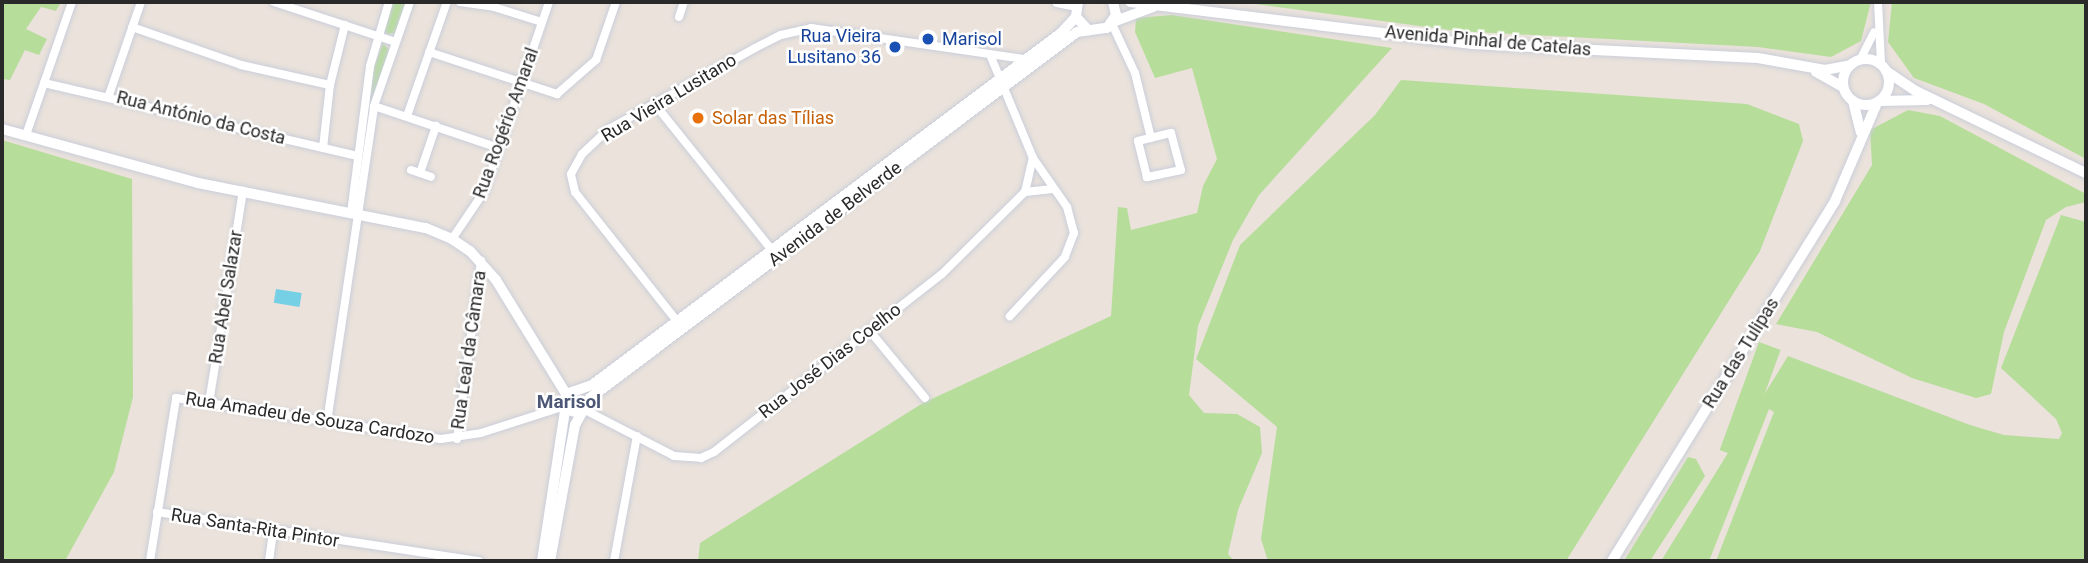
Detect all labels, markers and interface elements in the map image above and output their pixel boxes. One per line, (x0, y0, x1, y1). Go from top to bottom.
street label: Avenida Pinhal de Catelas (1384, 21, 1592, 61)
place label: Rua Vieira Lusitano 36 (788, 26, 881, 68)
place label: Marisol (942, 28, 1002, 50)
marker: Marisol (920, 31, 936, 47)
marker: Rua Vieira Lusitano 36 (887, 39, 903, 55)
street label: Rua Rogério Amaral (469, 45, 543, 201)
street label: Rua Vieira Lusitano (598, 49, 740, 147)
street label: Rua António da Costa (114, 87, 288, 149)
place label: Solar das Tílias (712, 107, 834, 129)
marker: Solar das Tílias (690, 110, 706, 126)
street label: Avenida de Belverde (764, 157, 906, 271)
street label: Rua Abel Salazar (205, 229, 247, 365)
street label: Rua Leal da Câmara (447, 269, 491, 431)
street label: Rua das Tulipas (1698, 294, 1784, 412)
street label: Rua José Dias Coelho (755, 299, 905, 423)
street label: Rua Amadeu de Souza Cardozo (184, 388, 436, 448)
district label: Marisol (537, 391, 601, 413)
street label: Rua Santa-Rita Pintor (170, 504, 340, 552)

